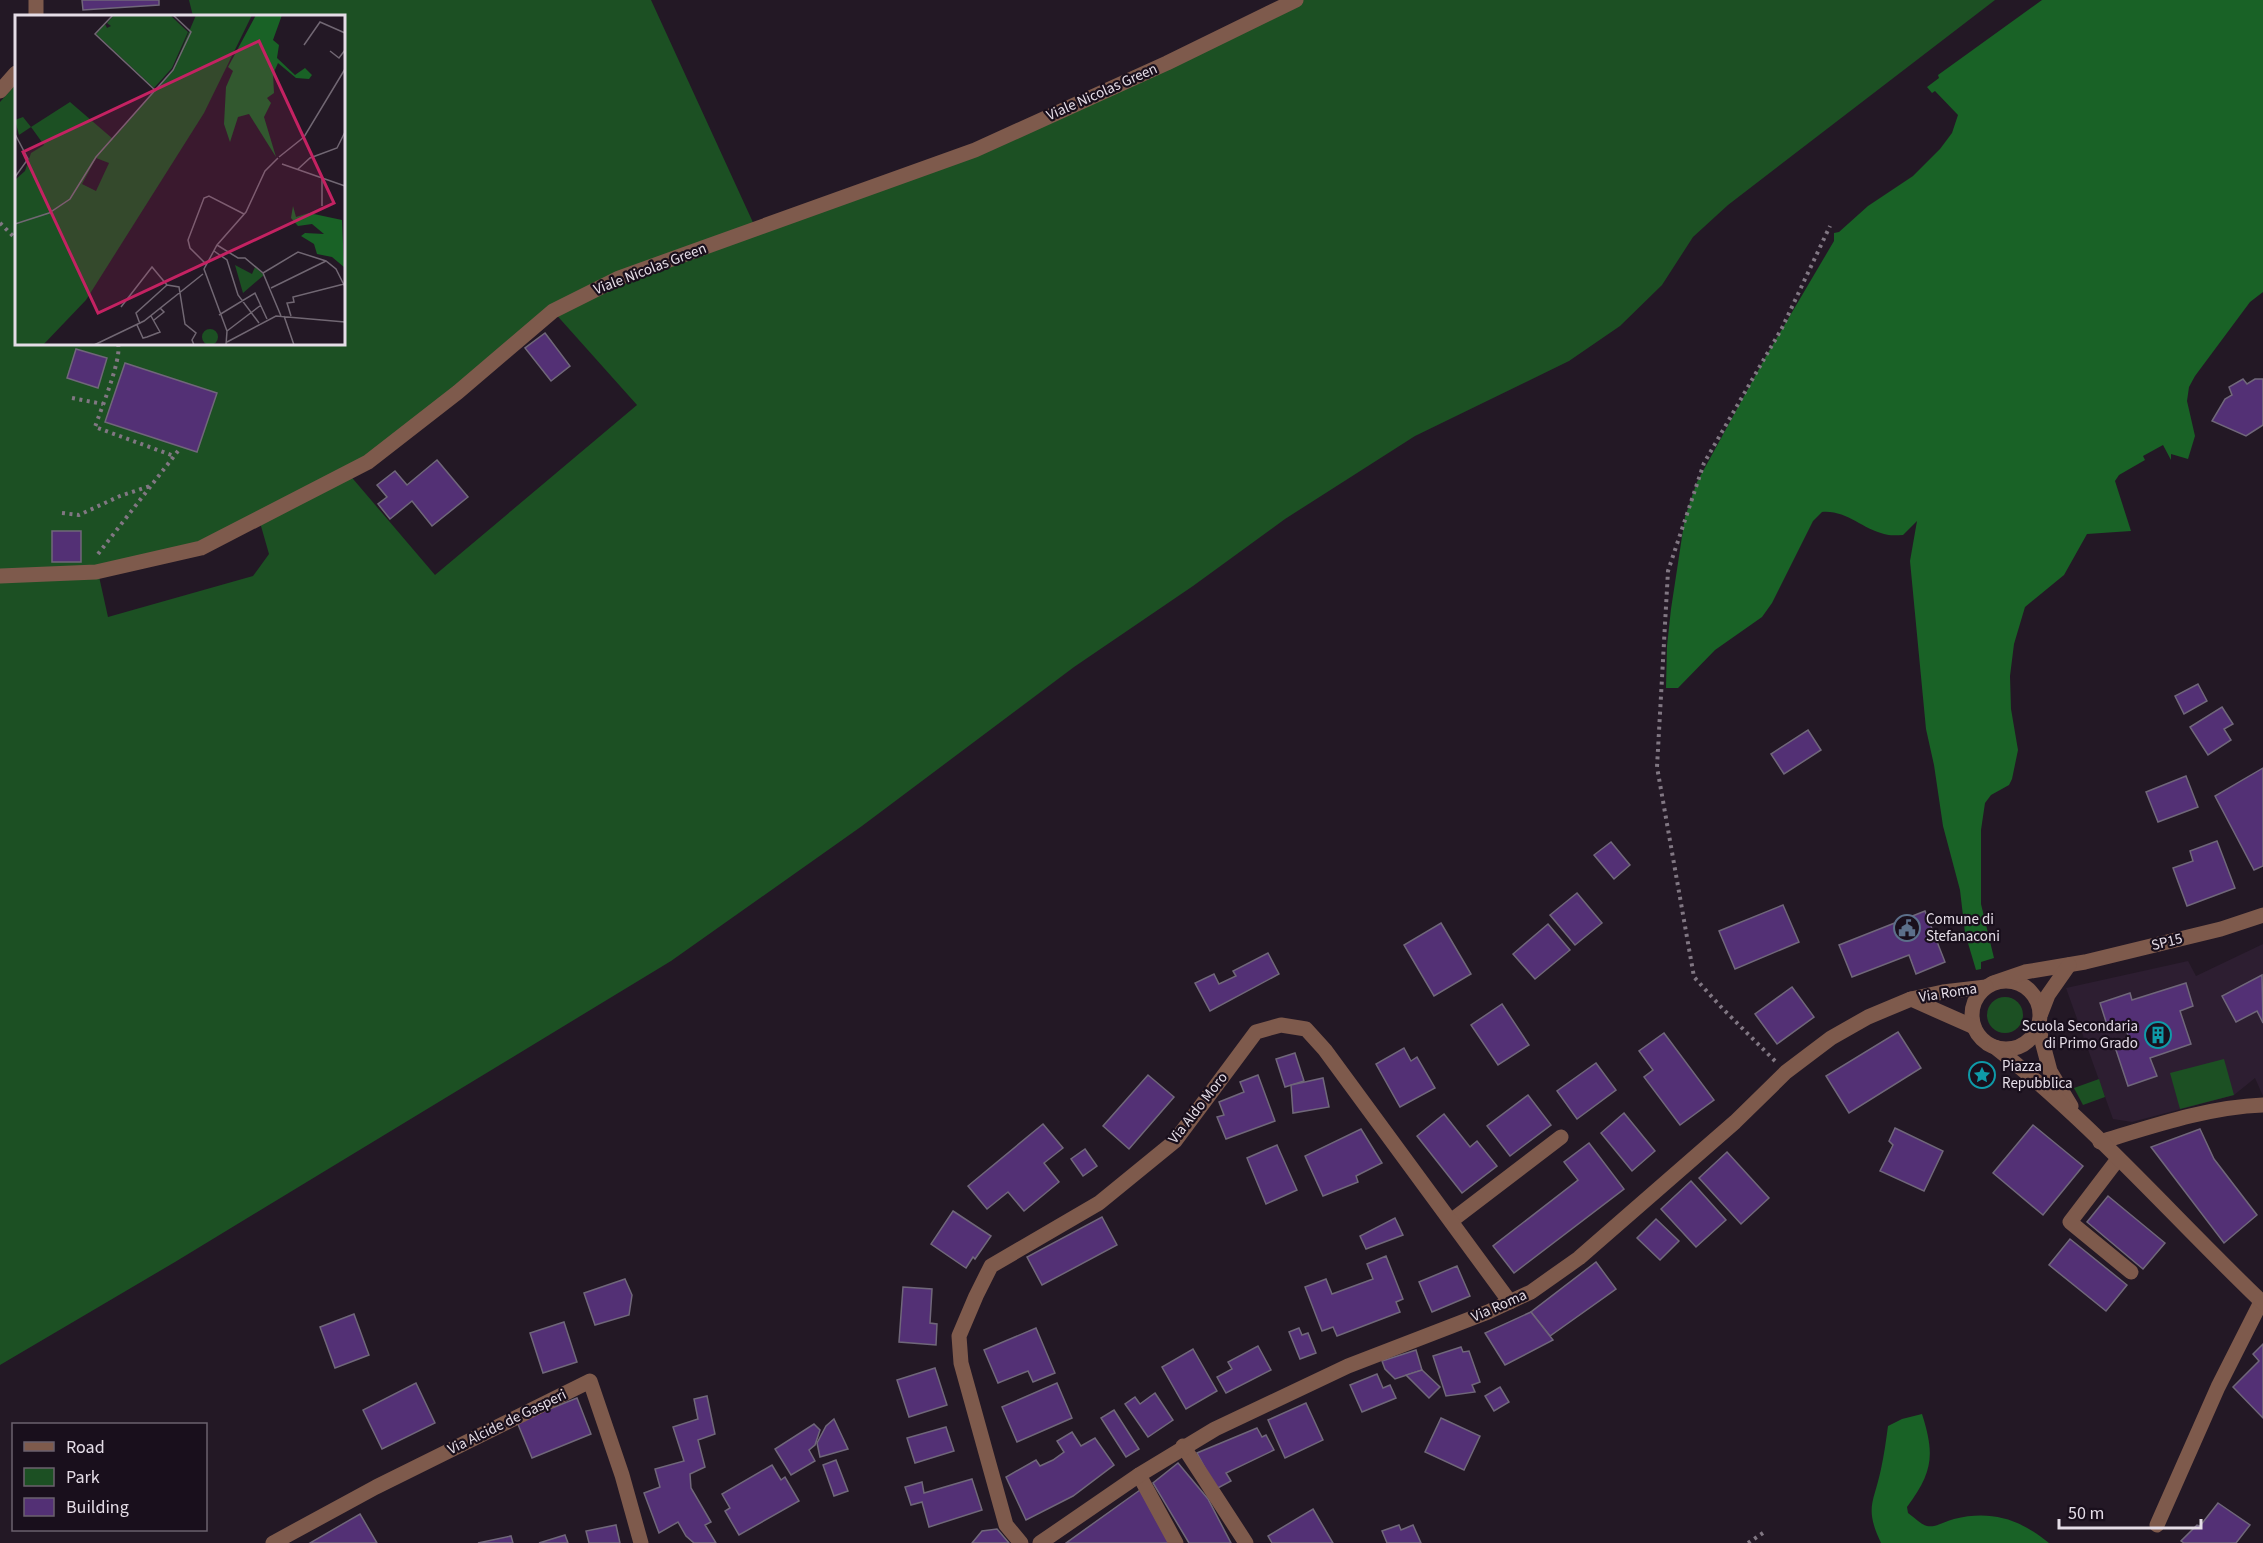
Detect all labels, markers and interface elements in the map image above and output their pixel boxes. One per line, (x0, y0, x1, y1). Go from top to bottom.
inset map (15, 15, 345, 345)
street label: Viale Nicolas Green (1043, 58, 1161, 126)
street label: Viale Nicolas Green (591, 238, 709, 300)
place label: Comune di Stefanaconi (1926, 909, 2000, 947)
public building icon: Comune di Stefanaconi (1892, 913, 1922, 943)
street label: SP15 (2149, 928, 2185, 956)
street label: Via Roma (1917, 978, 1979, 1008)
place label: Scuola Secondaria di Primo Grado (2022, 1016, 2138, 1054)
building icon: Scuola Secondaria di Primo Grado (2143, 1020, 2173, 1050)
place label: Piazza Repubblica (2002, 1056, 2073, 1094)
place icon: Piazza Repubblica (1967, 1060, 1997, 1090)
street label: Via Aldo Moro (1163, 1068, 1233, 1148)
street label: Via Roma (1468, 1285, 1530, 1327)
street label: Via Alcide de Gasperi (444, 1384, 570, 1460)
legend (12, 1423, 207, 1531)
text: Road (66, 1435, 105, 1460)
text: Park (66, 1465, 100, 1490)
scale bar (2059, 1492, 2202, 1530)
text: Building (66, 1495, 129, 1520)
text: 50 m (2068, 1501, 2104, 1526)

